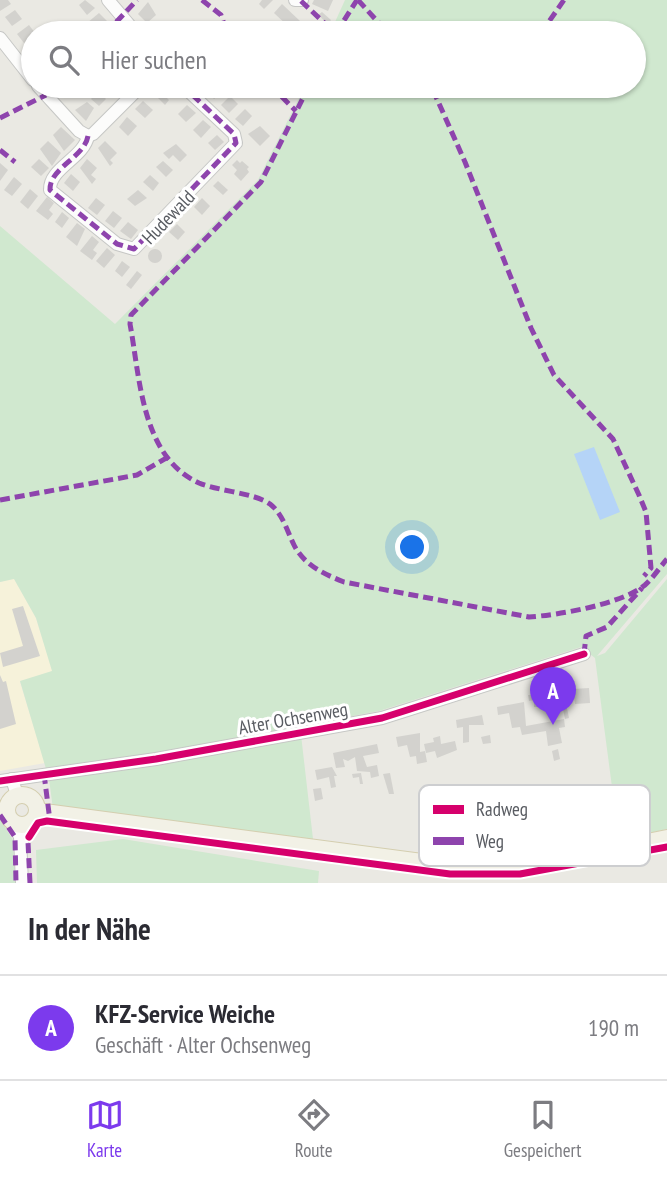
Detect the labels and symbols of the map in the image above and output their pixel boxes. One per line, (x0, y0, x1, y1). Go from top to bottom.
street label: Hudewald (137, 185, 199, 249)
your location (395, 530, 429, 564)
pin: A (530, 667, 576, 725)
street label: Alter Ochsenweg (236, 697, 350, 739)
legend (419, 785, 650, 866)
text: Radweg (476, 797, 528, 821)
text: Weg (476, 829, 504, 853)

